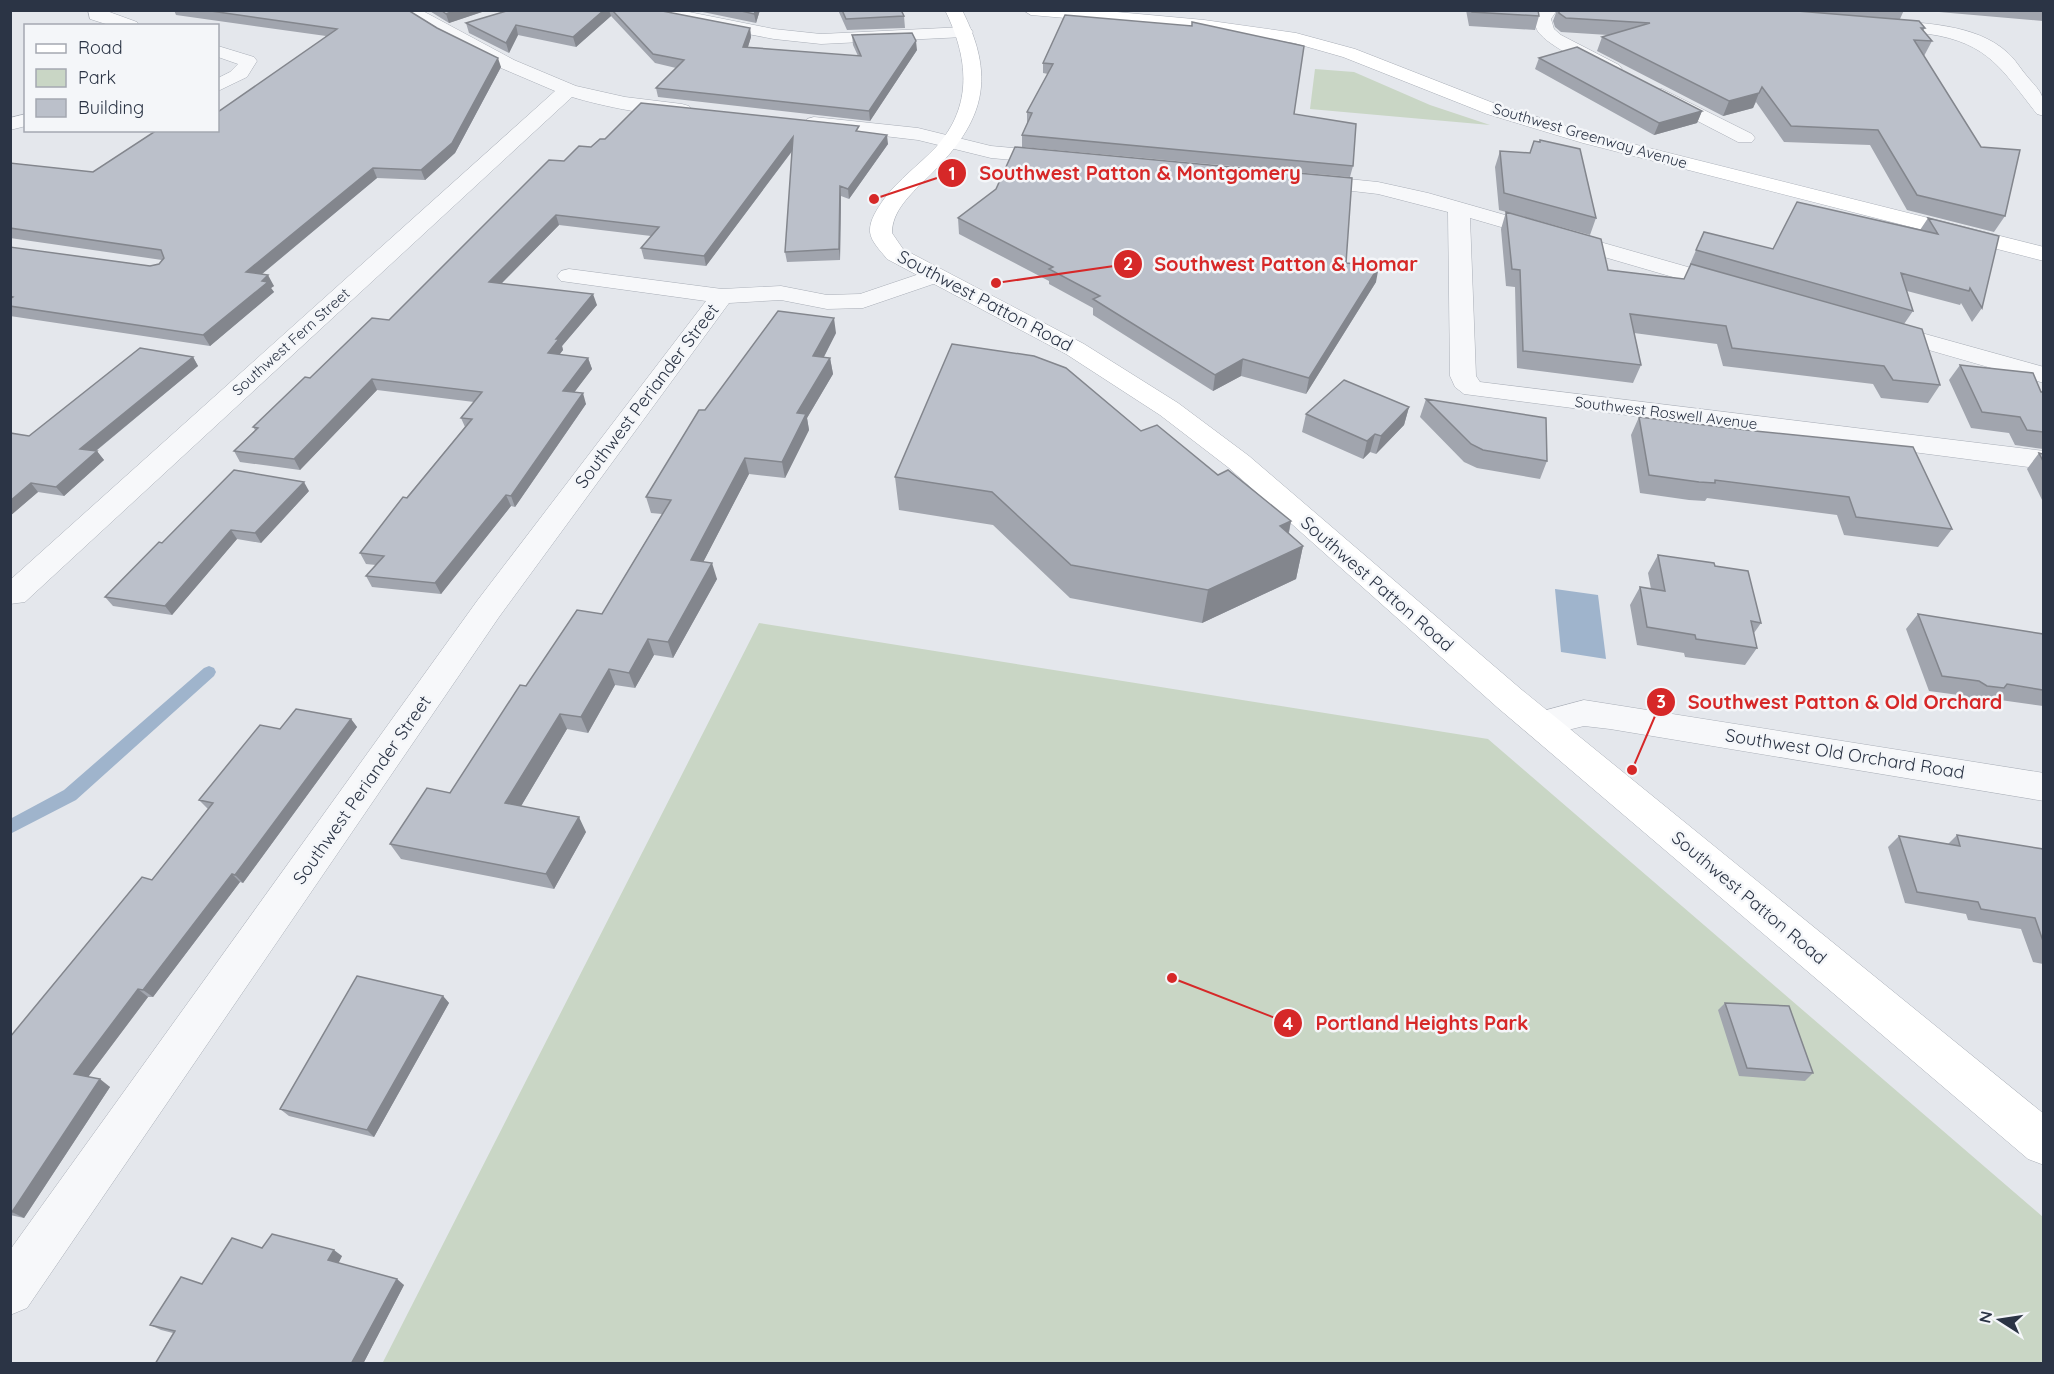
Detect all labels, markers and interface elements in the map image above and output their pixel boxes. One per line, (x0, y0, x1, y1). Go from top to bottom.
legend (24, 24, 219, 132)
text: Road (78, 36, 123, 59)
text: Park (78, 66, 116, 89)
text: Building (78, 96, 144, 119)
street label: Southwest Greenway Avenue (1491, 99, 1690, 172)
callout: Southwest Patton & Montgomery (937, 154, 1313, 192)
text: Southwest Patton & Montgomery (979, 160, 1301, 185)
text: 1 (948, 162, 956, 185)
street label: Southwest Patton Road (894, 245, 1077, 357)
callout: Southwest Patton & Homar (1113, 245, 1430, 283)
text: Southwest Patton & Homar (1154, 251, 1418, 276)
text: 2 (1123, 252, 1133, 275)
street label: Southwest Fern Street (228, 284, 353, 400)
street label: Southwest Periander Street (570, 299, 724, 493)
street label: Southwest Roswell Avenue (1574, 392, 1758, 433)
street label: Southwest Patton Road (1296, 511, 1459, 656)
callout: Southwest Patton & Old Orchard (1646, 683, 2015, 721)
text: Southwest Patton & Old Orchard (1688, 689, 2002, 714)
text: 3 (1656, 690, 1666, 713)
street label: Southwest Periander Street (287, 691, 436, 889)
street label: Southwest Old Orchard Road (1724, 723, 1966, 784)
street label: Southwest Patton Road (1667, 826, 1831, 969)
callout: Portland Heights Park (1273, 1004, 1540, 1042)
text: Portland Heights Park (1315, 1010, 1529, 1035)
text: 4 (1283, 1012, 1294, 1035)
north arrow (1970, 1290, 2030, 1350)
text: N (1974, 1309, 1996, 1325)

